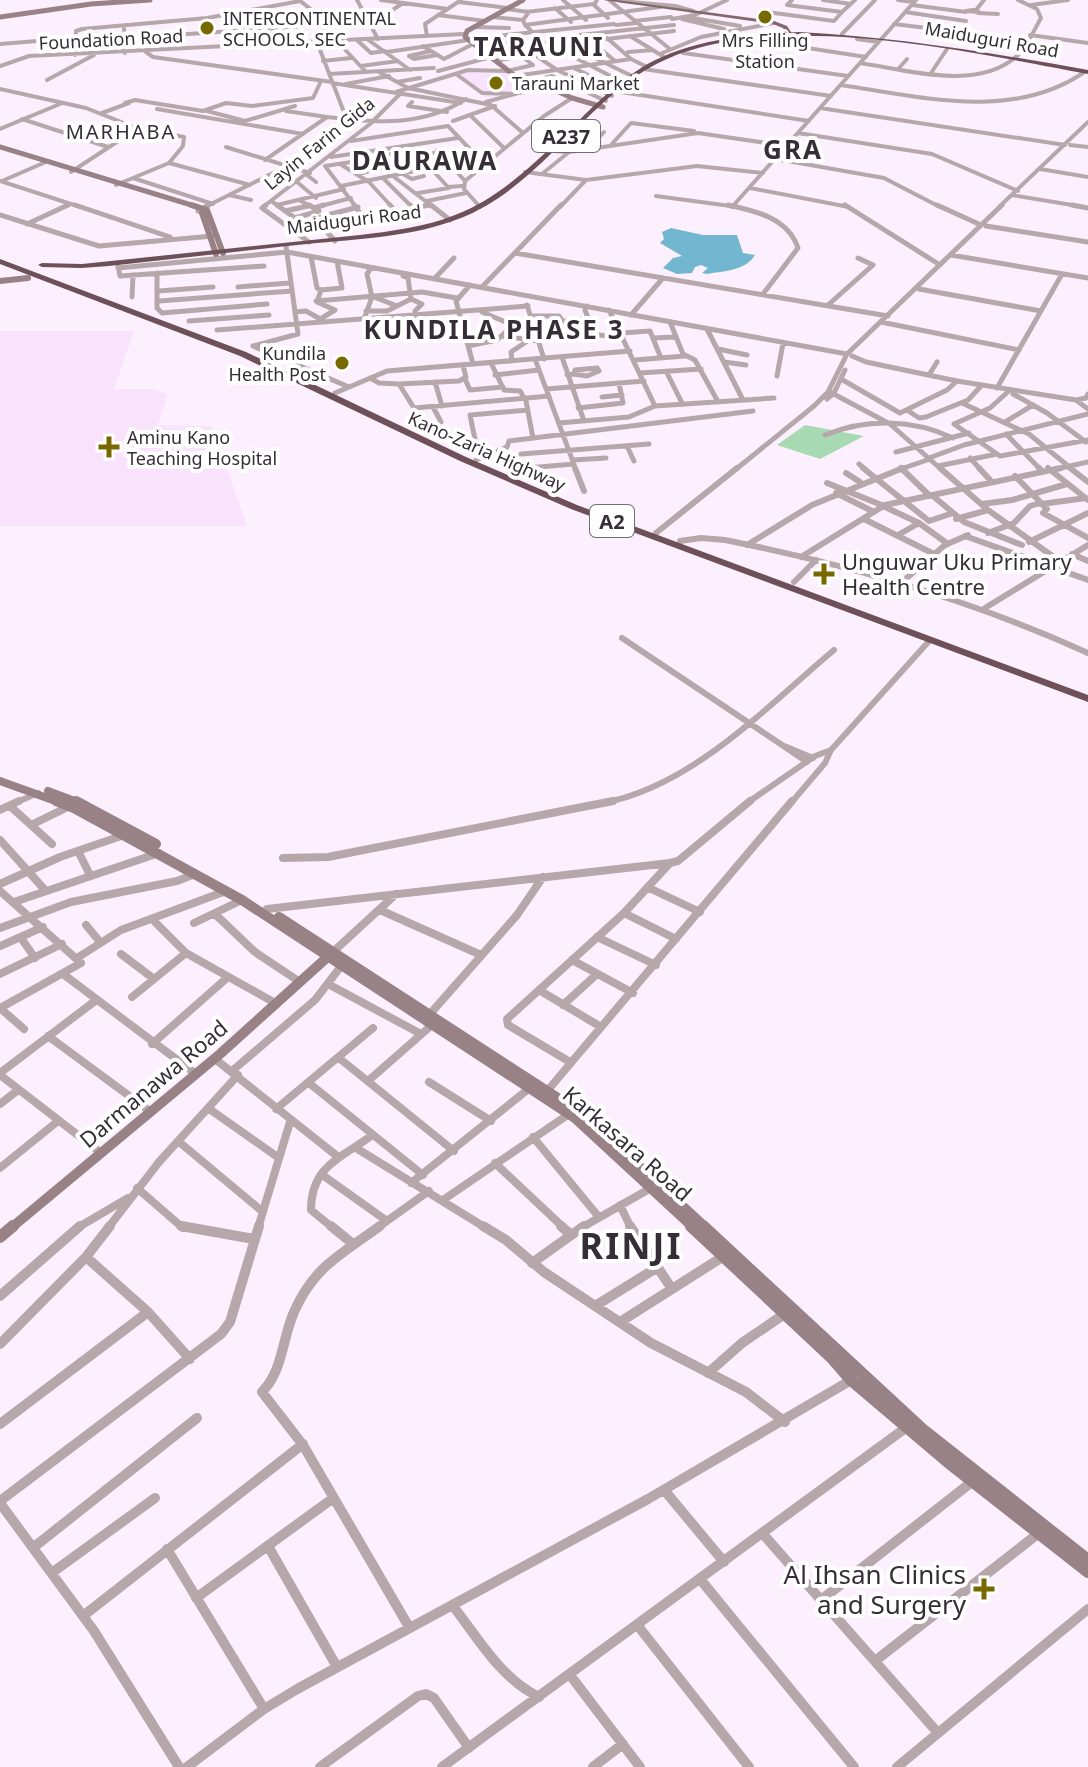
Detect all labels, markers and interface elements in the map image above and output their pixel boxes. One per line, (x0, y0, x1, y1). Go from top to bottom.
place label: INTERCONTINENTAL SCHOOLS, SEC (223, 6, 396, 51)
marker: Mrs Filling Station (756, 8, 774, 26)
street label: Maiduguri Road (923, 15, 1061, 63)
marker: INTERCONTINENTAL SCHOOLS, SEC (198, 19, 216, 37)
street label: Foundation Road (38, 23, 184, 55)
district label: TARAUNI (473, 28, 605, 64)
place label: Mrs Filling Station (721, 28, 809, 73)
place label: Tarauni Market (512, 71, 640, 95)
marker: Tarauni Market (487, 74, 505, 92)
street label: Layin Farin Gida (259, 91, 379, 195)
district label: MARHABA (66, 118, 176, 145)
road number: A237 (532, 120, 600, 152)
district label: GRA (763, 131, 823, 167)
district label: DAURAWA (352, 142, 498, 178)
street label: Maiduguri Road (285, 199, 423, 239)
district label: KUNDILA PHASE 3 (363, 311, 625, 347)
place label: Kundila Health Post (229, 341, 326, 386)
marker: Kundila Health Post (333, 354, 351, 372)
street label: Kano-Zaria Highway (405, 405, 570, 497)
place label: Aminu Kano Teaching Hospital (127, 425, 277, 470)
marker: Aminu Kano Teaching Hospital (98, 436, 120, 458)
road number: A2 (590, 505, 634, 537)
place label: Unguwar Uku Primary Health Centre (842, 546, 1072, 601)
marker: Unguwar Uku Primary Health Centre (813, 563, 835, 585)
street label: Darmanawa Road (73, 1012, 233, 1154)
street label: Karkasara Road (557, 1079, 699, 1207)
district label: RINJI (580, 1221, 682, 1270)
place label: Al Ihsan Clinics and Surgery (784, 1556, 967, 1622)
marker: Al Ihsan Clinics and Surgery (973, 1578, 995, 1600)

